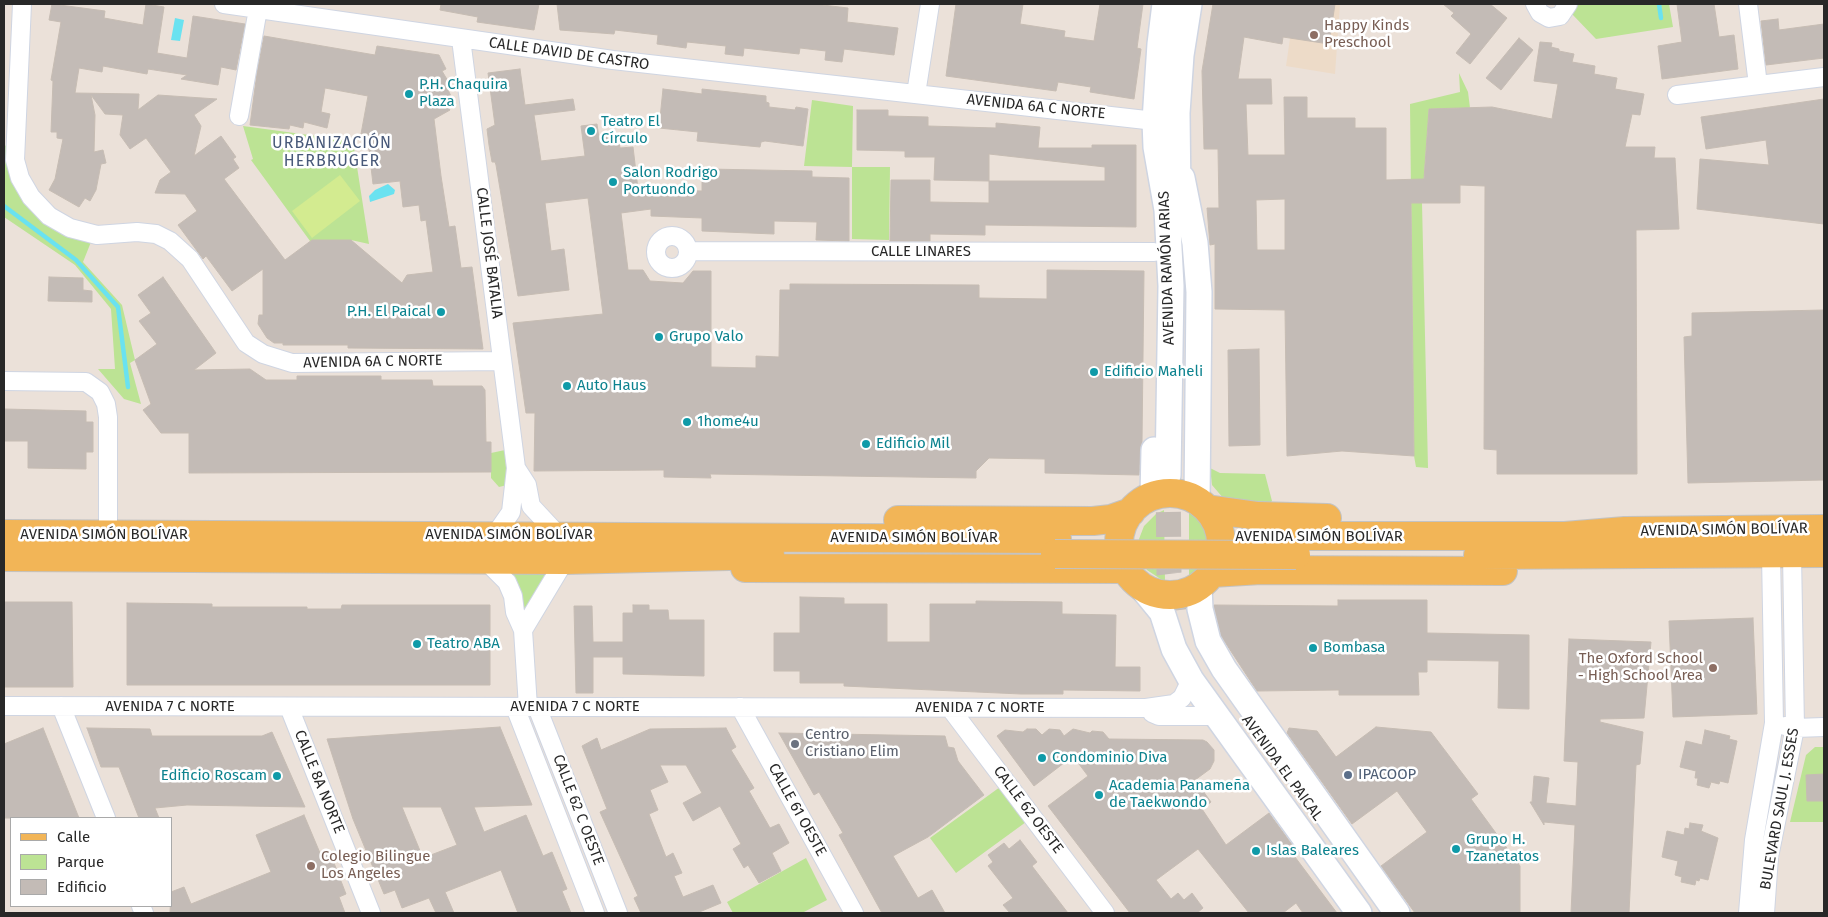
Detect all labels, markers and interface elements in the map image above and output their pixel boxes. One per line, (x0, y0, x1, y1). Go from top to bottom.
place label: Happy Kinds Preschool (1324, 17, 1409, 52)
marker: Happy Kinds Preschool (1308, 29, 1320, 41)
street label: CALLE DAVID DE CASTRO (488, 34, 650, 74)
place label: P.H. Chaquira Plaza (419, 76, 508, 111)
marker: P.H. Chaquira Plaza (403, 88, 415, 100)
street label: AVENIDA 6A C NORTE (966, 91, 1106, 123)
place label: Teatro El Círculo (601, 113, 660, 148)
marker: Teatro El Círculo (585, 125, 597, 137)
district label: URBANIZACIÓN HERBRUGER (271, 134, 393, 172)
place label: Salon Rodrigo Portuondo (623, 164, 718, 199)
marker: Salon Rodrigo Portuondo (607, 176, 619, 188)
street label: CALLE JOSÉ BATALIA (472, 186, 506, 320)
street label: AVENIDA RAMÓN ARIAS (1155, 191, 1179, 345)
street label: CALLE LINARES (871, 243, 971, 261)
place label: P.H. El Paical (347, 303, 431, 321)
marker: P.H. El Paical (435, 306, 447, 318)
place label: Grupo Valo (669, 328, 743, 346)
marker: Grupo Valo (653, 331, 665, 343)
street label: AVENIDA 6A C NORTE (303, 352, 443, 372)
place label: Edificio Maheli (1104, 363, 1203, 381)
marker: Edificio Maheli (1088, 366, 1100, 378)
place label: Auto Haus (577, 377, 646, 395)
marker: Auto Haus (561, 380, 573, 392)
place label: 1home4u (697, 413, 759, 431)
marker: 1home4u (681, 416, 693, 428)
place label: Edificio Mil (876, 435, 950, 453)
marker: Edificio Mil (860, 438, 872, 450)
street label: AVENIDA SIMÓN BOLÍVAR (1640, 520, 1808, 540)
street label: AVENIDA SIMÓN BOLÍVAR (20, 526, 188, 544)
street label: AVENIDA SIMÓN BOLÍVAR (425, 526, 593, 544)
street label: AVENIDA SIMÓN BOLÍVAR (1235, 528, 1403, 546)
street label: AVENIDA SIMÓN BOLÍVAR (830, 529, 998, 547)
place label: Teatro ABA (427, 635, 500, 653)
marker: Teatro ABA (411, 638, 423, 650)
place label: Bombasa (1323, 639, 1386, 657)
marker: Bombasa (1307, 642, 1319, 654)
place label: The Oxford School - High School Area (1578, 650, 1703, 685)
marker: The Oxford School - High School Area (1707, 662, 1719, 674)
street label: AVENIDA 7 C NORTE (105, 698, 235, 716)
street label: AVENIDA 7 C NORTE (510, 698, 640, 716)
street label: AVENIDA 7 C NORTE (915, 699, 1045, 717)
street label: AVENIDA EL PAICAL (1238, 712, 1326, 824)
place label: Centro Cristiano Elim (805, 726, 899, 761)
street label: BULEVARD SAUL J. ESSES (1757, 727, 1803, 891)
street label: CALLE 8A NORTE (290, 728, 348, 836)
marker: Centro Cristiano Elim (789, 738, 801, 750)
place label: Condominio Diva (1052, 749, 1167, 767)
street label: CALLE 62 C OESTE (549, 752, 607, 868)
marker: Condominio Diva (1036, 752, 1048, 764)
street label: CALLE 61 OESTE (764, 760, 830, 860)
street label: CALLE 62 OESTE (989, 763, 1067, 857)
place label: IPACOOP (1358, 766, 1416, 784)
place label: Edificio Roscam (161, 767, 267, 785)
marker: IPACOOP (1342, 769, 1354, 781)
marker: Edificio Roscam (271, 770, 283, 782)
place label: Academia Panameña de Taekwondo (1109, 777, 1250, 812)
marker: Academia Panameña de Taekwondo (1093, 789, 1105, 801)
legend (10, 817, 172, 907)
text: Calle (57, 828, 90, 846)
place label: Grupo H. Tzanetatos (1466, 831, 1539, 866)
place label: Islas Baleares (1266, 842, 1359, 860)
marker: Grupo H. Tzanetatos (1450, 843, 1462, 855)
marker: Islas Baleares (1250, 845, 1262, 857)
place label: Colegio Bilingue Los Angeles (321, 848, 430, 883)
text: Parque (57, 853, 104, 871)
marker: Colegio Bilingue Los Angeles (305, 860, 317, 872)
text: Edificio (57, 878, 107, 896)

